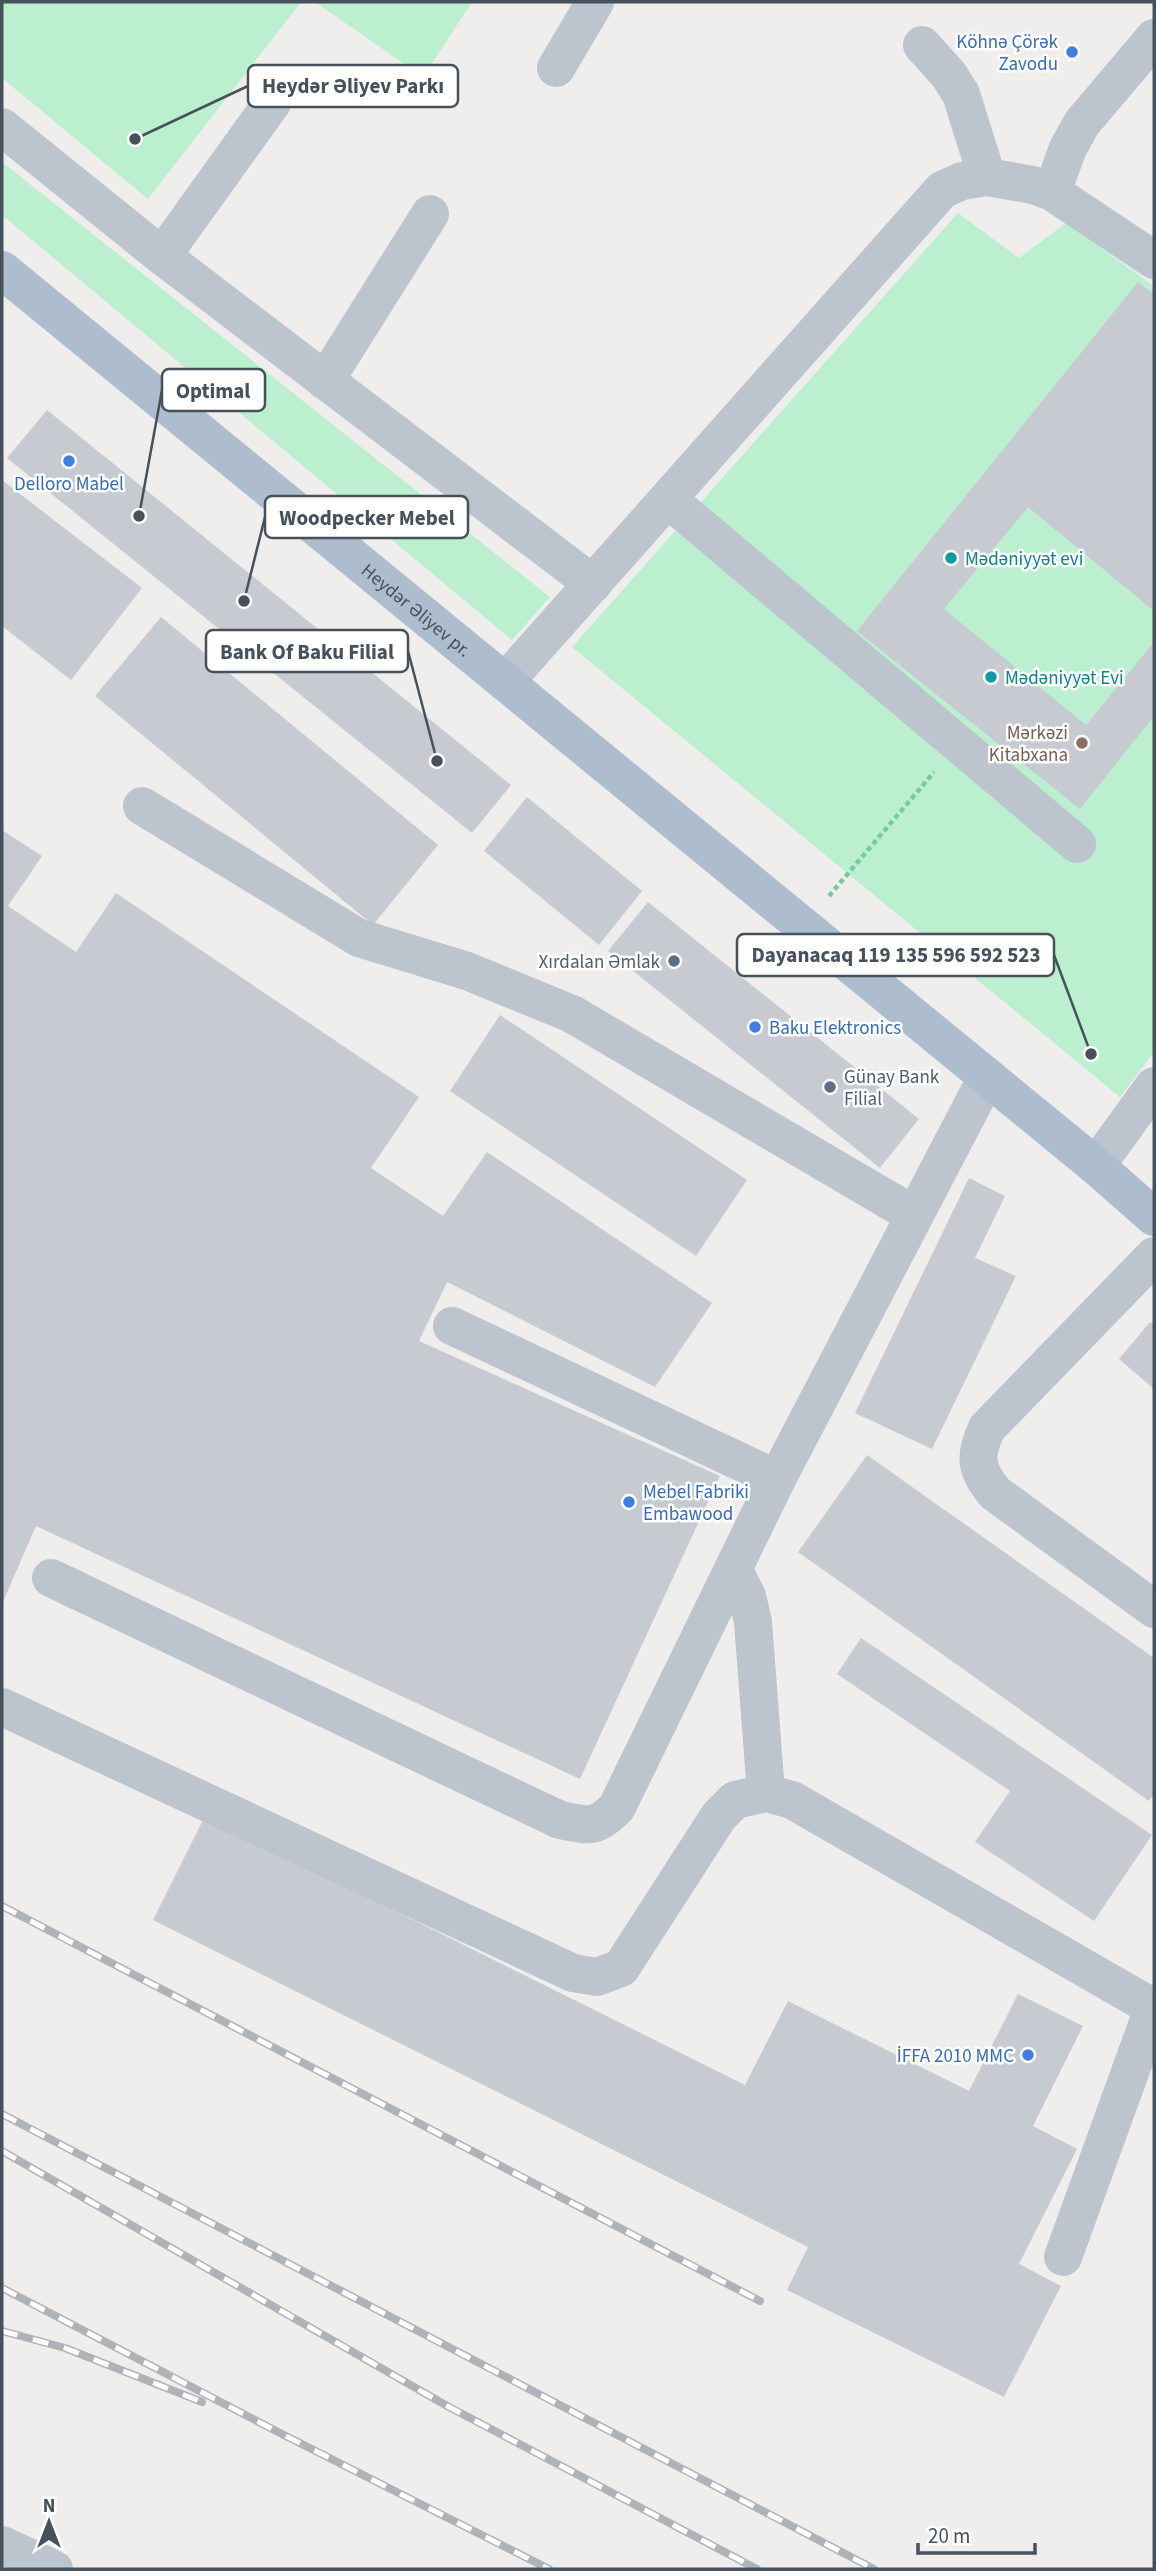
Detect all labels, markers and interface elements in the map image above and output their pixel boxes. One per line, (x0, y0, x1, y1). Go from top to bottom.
place label: Köhnə Çörək Zavodu (956, 29, 1059, 78)
marker: Köhnə Çörək Zavodu (1064, 44, 1080, 60)
callout: Heydər Əliyev Parkı (248, 65, 458, 107)
text: Heydər Əliyev Parkı (262, 71, 444, 101)
callout: Optimal (162, 369, 265, 411)
text: Optimal (176, 376, 250, 406)
marker: Delloro Mabel (61, 453, 77, 469)
place label: Delloro Mabel (14, 471, 124, 498)
callout: Woodpecker Mebel (265, 496, 468, 538)
text: Woodpecker Mebel (279, 503, 455, 533)
place label: Mədəniyyət evi (965, 546, 1083, 573)
marker: Mədəniyyət evi (943, 550, 959, 566)
street label: Heydər Əliyev pr. (355, 558, 476, 664)
callout: Bank Of Baku Filial (206, 630, 408, 672)
text: Bank Of Baku Filial (220, 637, 394, 667)
place label: Mədəniyyət Evi (1005, 665, 1124, 692)
marker: Mədəniyyət Evi (983, 669, 999, 685)
place label: Mərkəzi Kitabxana (989, 720, 1068, 769)
marker: Mərkəzi Kitabxana (1074, 735, 1090, 751)
callout: Dayanacaq 119 135 596 592 523 (737, 934, 1054, 976)
text: Dayanacaq 119 135 596 592 523 (751, 940, 1041, 970)
place label: Xırdalan Əmlak (539, 949, 661, 976)
marker: Xırdalan Əmlak (666, 953, 682, 969)
place label: Baku Elektronics (769, 1015, 901, 1042)
marker: Baku Elektronics (747, 1019, 763, 1035)
place label: Günay Bank Filial (844, 1064, 940, 1113)
marker: Günay Bank Filial (822, 1079, 838, 1095)
place label: Mebel Fabriki Embawood (643, 1479, 749, 1528)
marker: Mebel Fabriki Embawood (621, 1494, 637, 1510)
place label: İFFA 2010 MMC (897, 2043, 1014, 2070)
marker: İFFA 2010 MMC (1020, 2047, 1036, 2063)
north arrow (14, 2487, 84, 2557)
text: N (43, 2493, 55, 2520)
scale bar (918, 2512, 1035, 2556)
text: 20 m (928, 2521, 970, 2551)

